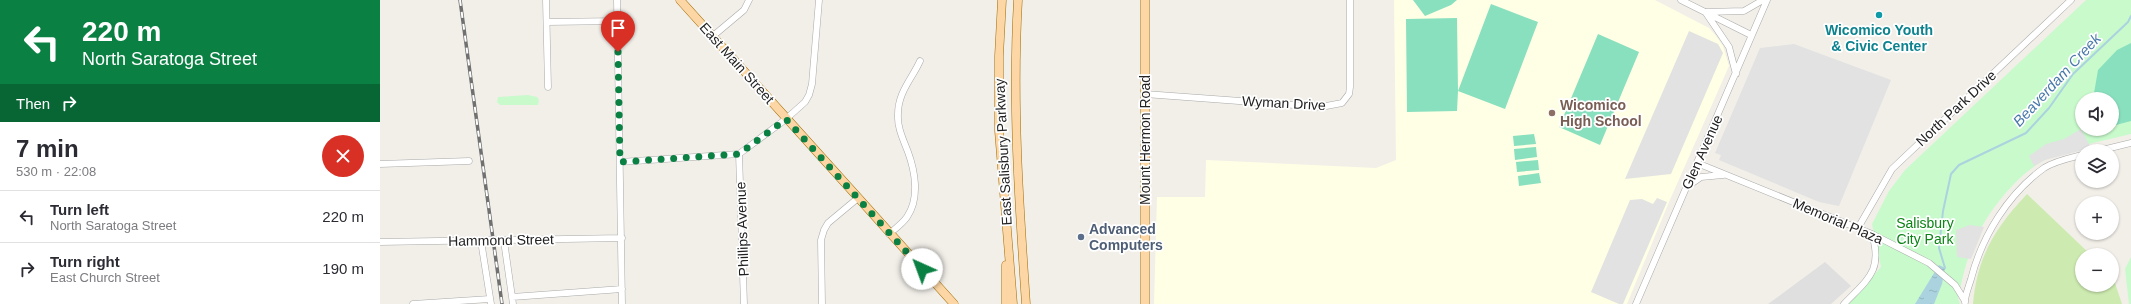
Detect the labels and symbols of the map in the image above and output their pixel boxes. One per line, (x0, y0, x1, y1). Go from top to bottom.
marker: Wicomico Youth & Civic Center (1874, 10, 1884, 20)
pin (601, 11, 635, 52)
street label: East Main Street (696, 19, 778, 107)
place label: Wicomico Youth & Civic Center (1825, 22, 1933, 54)
water label: Beaverdam Creek (2009, 29, 2105, 130)
street label: North Park Drive (1913, 67, 1999, 149)
street label: Mount Hermon Road (1137, 75, 1153, 205)
street label: East Salisbury Parkway (991, 78, 1015, 226)
street label: Wyman Drive (1242, 93, 1327, 113)
place label: Wicomico High School (1560, 97, 1642, 129)
marker: Wicomico High School (1547, 108, 1557, 118)
street label: Glen Avenue (1678, 112, 1726, 192)
street label: Phillips Avenue (732, 181, 752, 277)
street label: Memorial Plaza (1790, 195, 1886, 247)
park label: Salisbury City Park (1896, 215, 1954, 247)
place label: Advanced Computers (1089, 221, 1163, 253)
street label: Hammond Street (448, 231, 554, 249)
marker: Advanced Computers (1076, 232, 1086, 242)
position arrow (901, 248, 943, 290)

